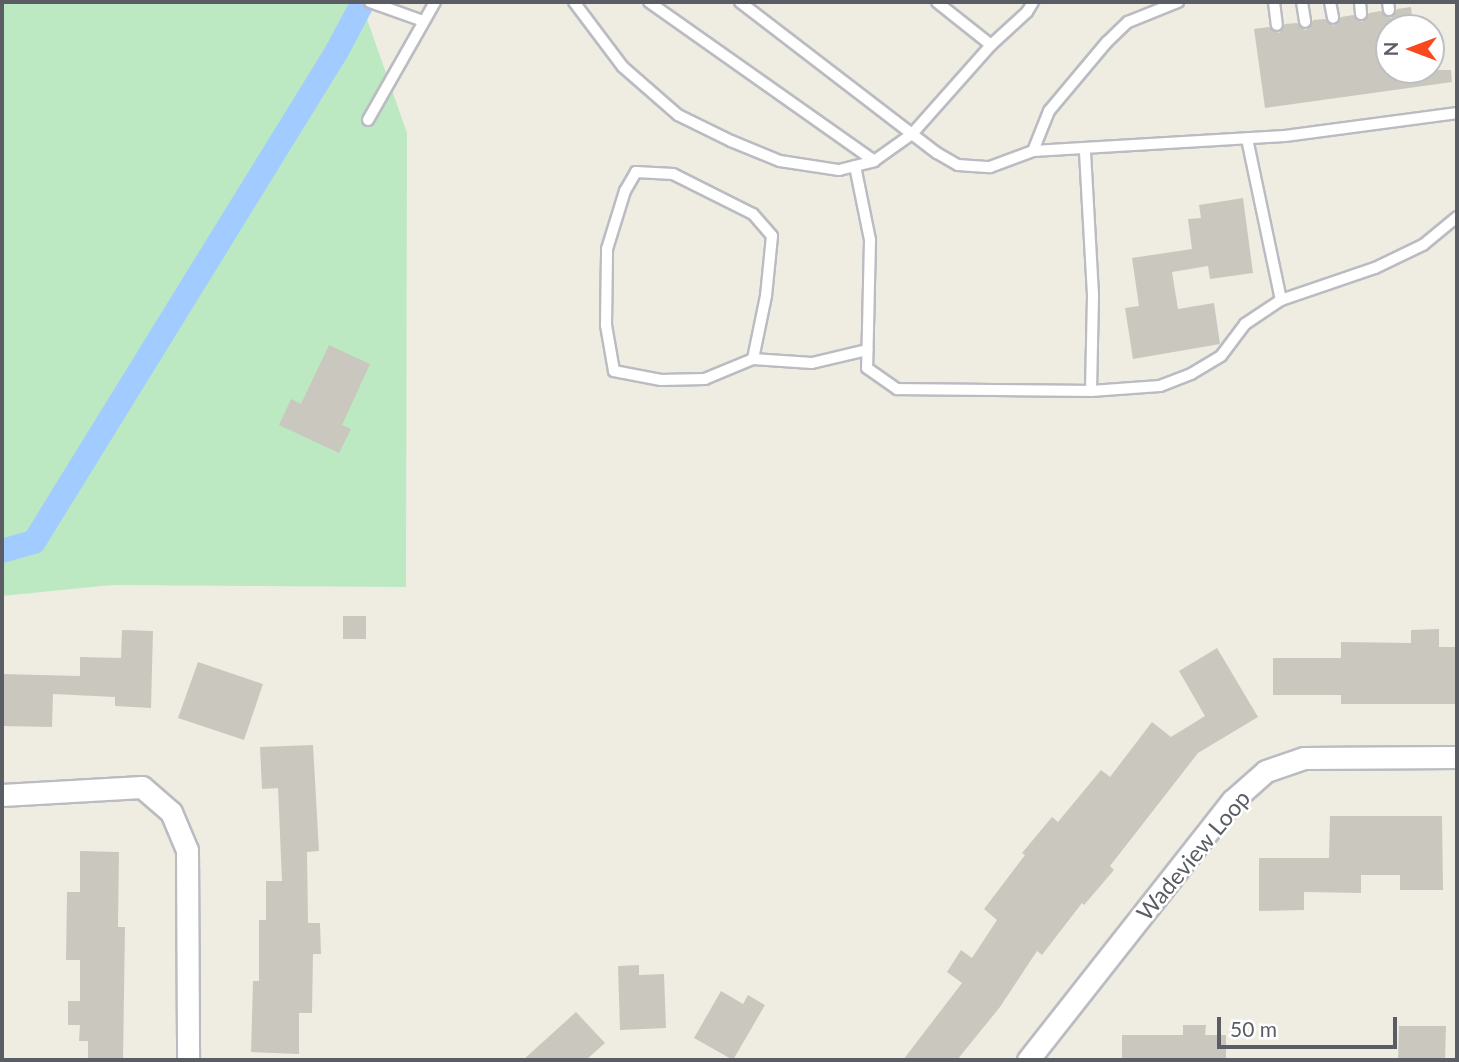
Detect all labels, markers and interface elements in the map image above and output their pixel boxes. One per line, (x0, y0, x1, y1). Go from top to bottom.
north arrow (1375, 14, 1445, 84)
text: N (1379, 42, 1402, 56)
street label: Wadeview Loop (1130, 784, 1256, 926)
scale bar (1221, 1002, 1401, 1046)
text: 50 m (1230, 1016, 1277, 1041)

